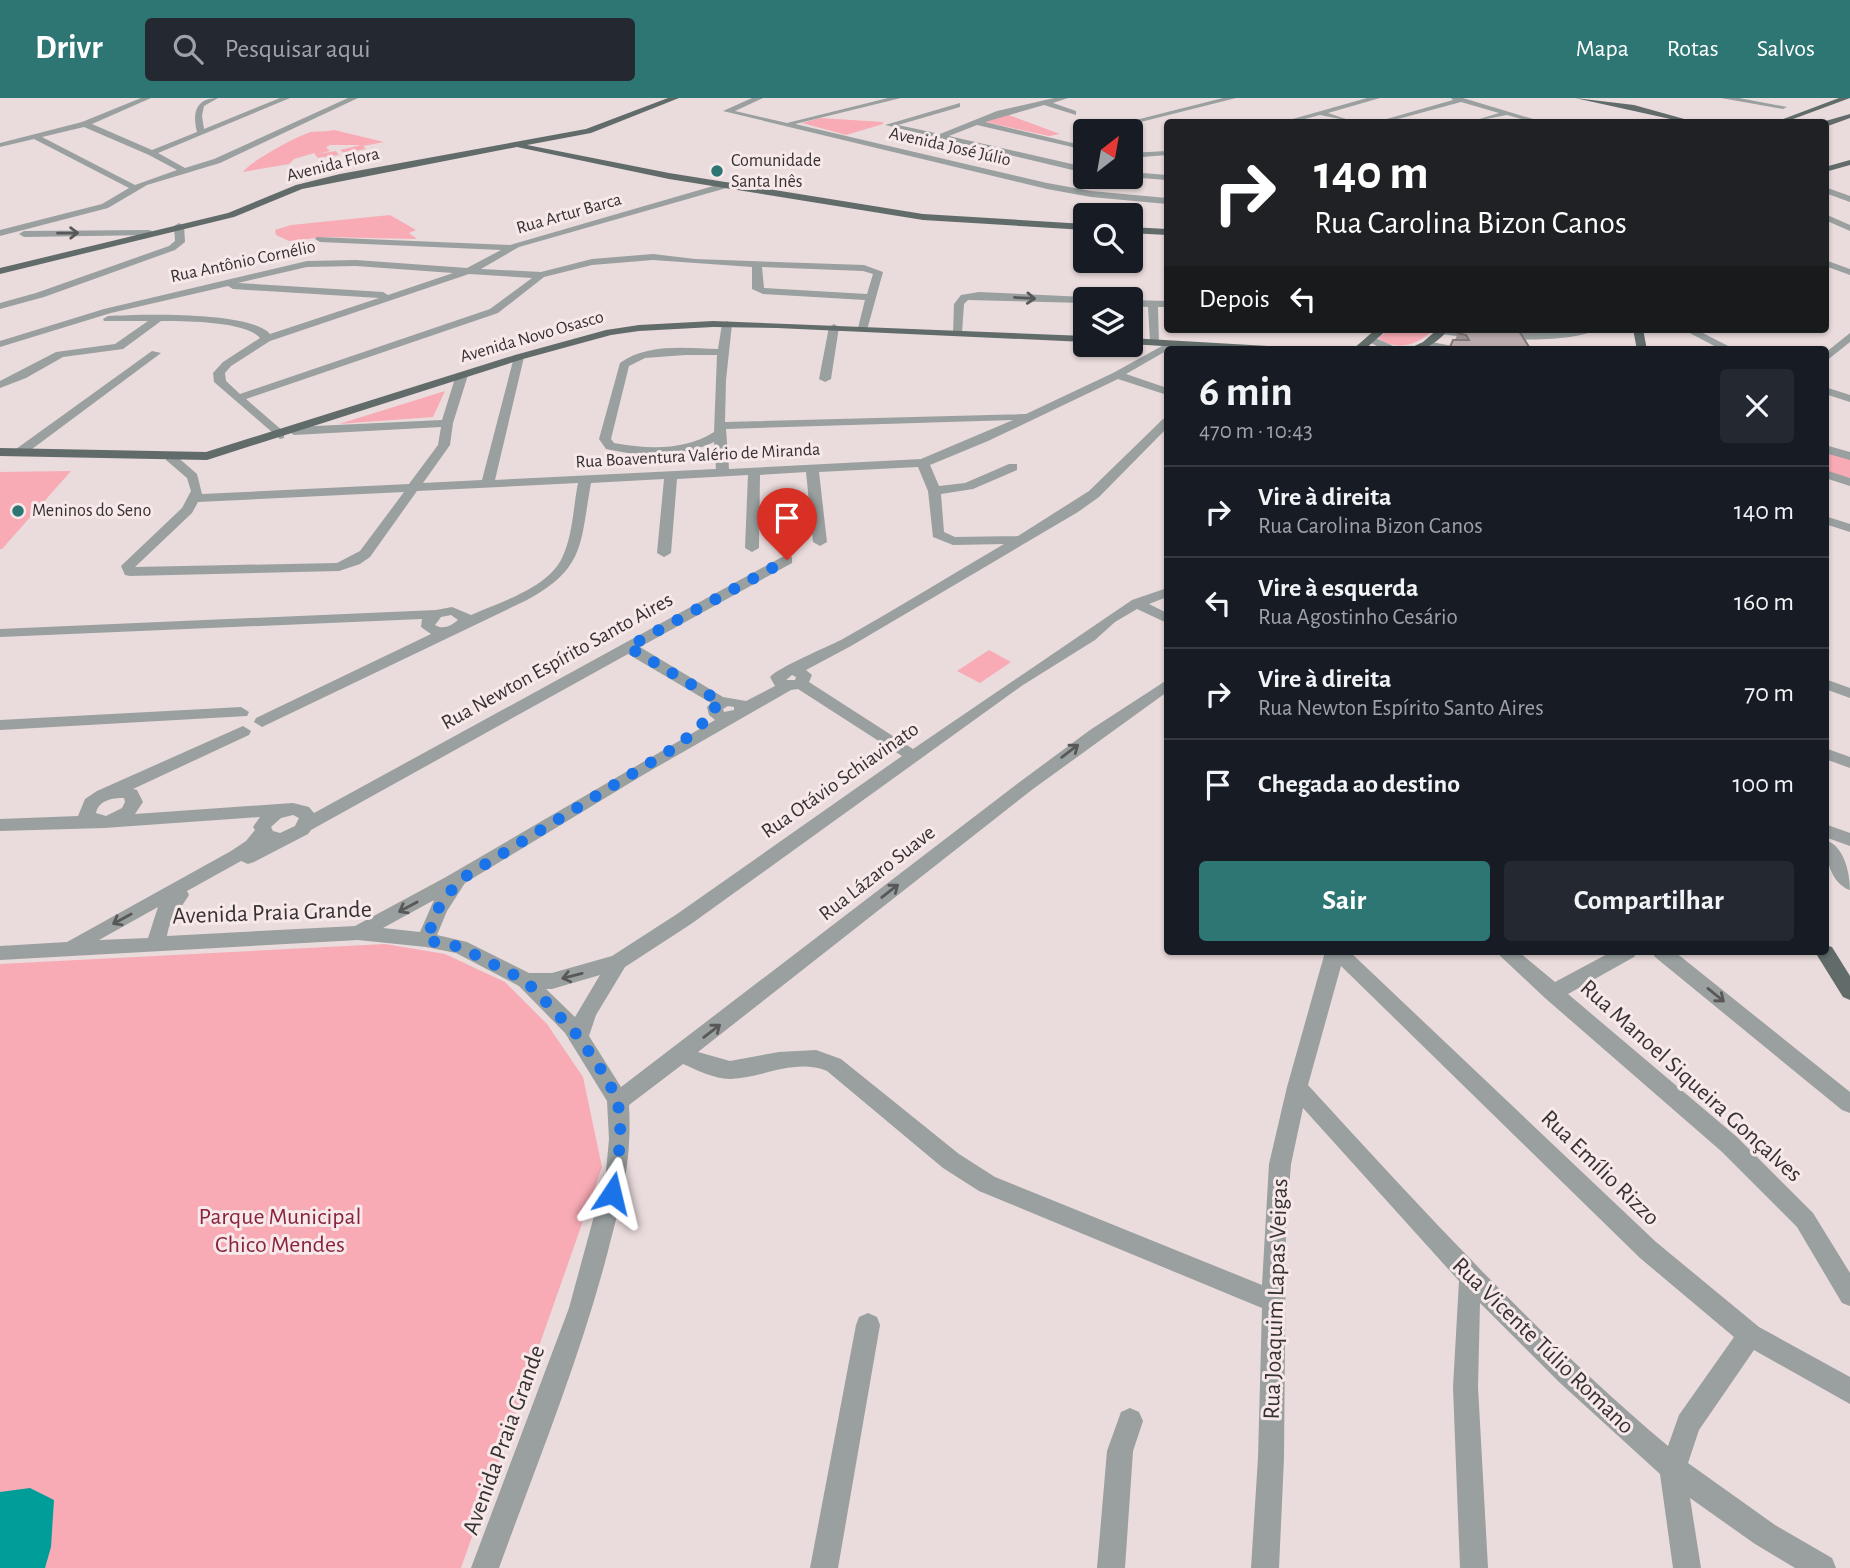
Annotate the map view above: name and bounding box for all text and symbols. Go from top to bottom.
search box [145,18,635,81]
icon: search [169,30,207,68]
text: Drivr [35,32,103,65]
text: Pesquisar aqui [225,36,370,62]
text: Mapa [1576,37,1629,61]
text: Rotas [1667,37,1719,61]
text: Salvos [1757,37,1815,61]
north arrow [1073,119,1143,189]
map controls [1073,119,1143,357]
street label: Avenida José Júlio [887,124,1013,170]
street label: Avenida Flora [285,145,381,185]
icon: right [1199,147,1290,238]
text: 140 m [1314,149,1429,198]
place label: Comunidade Santa Inês [731,152,821,191]
marker: Comunidade Santa Inês [709,163,725,179]
street label: Rua Artur Barca [514,190,624,238]
button: search [1073,203,1143,273]
text: Rua Carolina Bizon Canos [1314,207,1627,239]
one-way arrow [56,226,79,240]
street label: Rua Antônio Cornélio [169,238,317,286]
icon: left [1284,280,1322,318]
text: Depois [1199,286,1270,312]
button: layers [1073,287,1143,357]
one-way arrow [1013,291,1036,304]
street label: Avenida Novo Osasco [458,308,606,366]
button: close [1720,369,1794,443]
text: 6 min [1199,371,1293,413]
text: 470 m · 10:43 [1199,420,1313,443]
street label: Rua Boaventura Valério de Miranda [575,441,821,471]
text: Vire à direita [1258,484,1392,510]
pin [757,488,817,560]
icon: right [1199,493,1237,531]
text: 140 m [1734,498,1794,524]
icon: arrive [768,499,806,537]
place label: Meninos do Seno [32,502,151,520]
marker: Meninos do Seno [10,503,26,519]
text: Rua Carolina Bizon Canos [1258,515,1483,538]
text: Vire à esquerda [1258,575,1419,601]
icon: left [1199,584,1237,622]
street label: Rua Newton Espírito Santo Aires [438,589,676,733]
text: 160 m [1734,589,1794,615]
text: Rua Agostinho Cesário [1258,606,1458,629]
text: Vire à direita [1258,666,1392,692]
icon: right [1199,675,1237,713]
text: 70 m [1744,680,1794,706]
text: Rua Newton Espírito Santo Aires [1258,697,1544,720]
street label: Rua Otávio Schiavinato [758,718,922,842]
one-way arrow [1060,744,1079,758]
icon: arrive [1199,766,1237,804]
text: Chegada ao destino [1258,771,1460,797]
text: 100 m [1733,771,1794,797]
street label: Rua Lázaro Suave [815,821,939,925]
button: Sair [1199,861,1490,941]
button: Compartilhar [1504,861,1794,941]
one-way arrow [881,883,899,898]
street label: Avenida Praia Grande [172,898,372,928]
one-way arrow [399,901,419,915]
one-way arrow [112,913,133,926]
one-way arrow [562,970,584,983]
street label: Rua Manoel Siqueira Gonçalves [1575,975,1807,1187]
one-way arrow [1706,987,1724,1002]
one-way arrow [702,1023,720,1039]
street label: Rua Emílio Rizzo [1536,1106,1664,1230]
position arrow [575,1156,649,1230]
street label: Rua Joaquim Lapas Veigas [1260,1178,1292,1420]
park label: Parque Municipal Chico Mendes [199,1205,361,1257]
street label: Rua Vicente Túlio Romano [1447,1253,1639,1439]
street label: Avenida Praia Grande [459,1342,549,1538]

